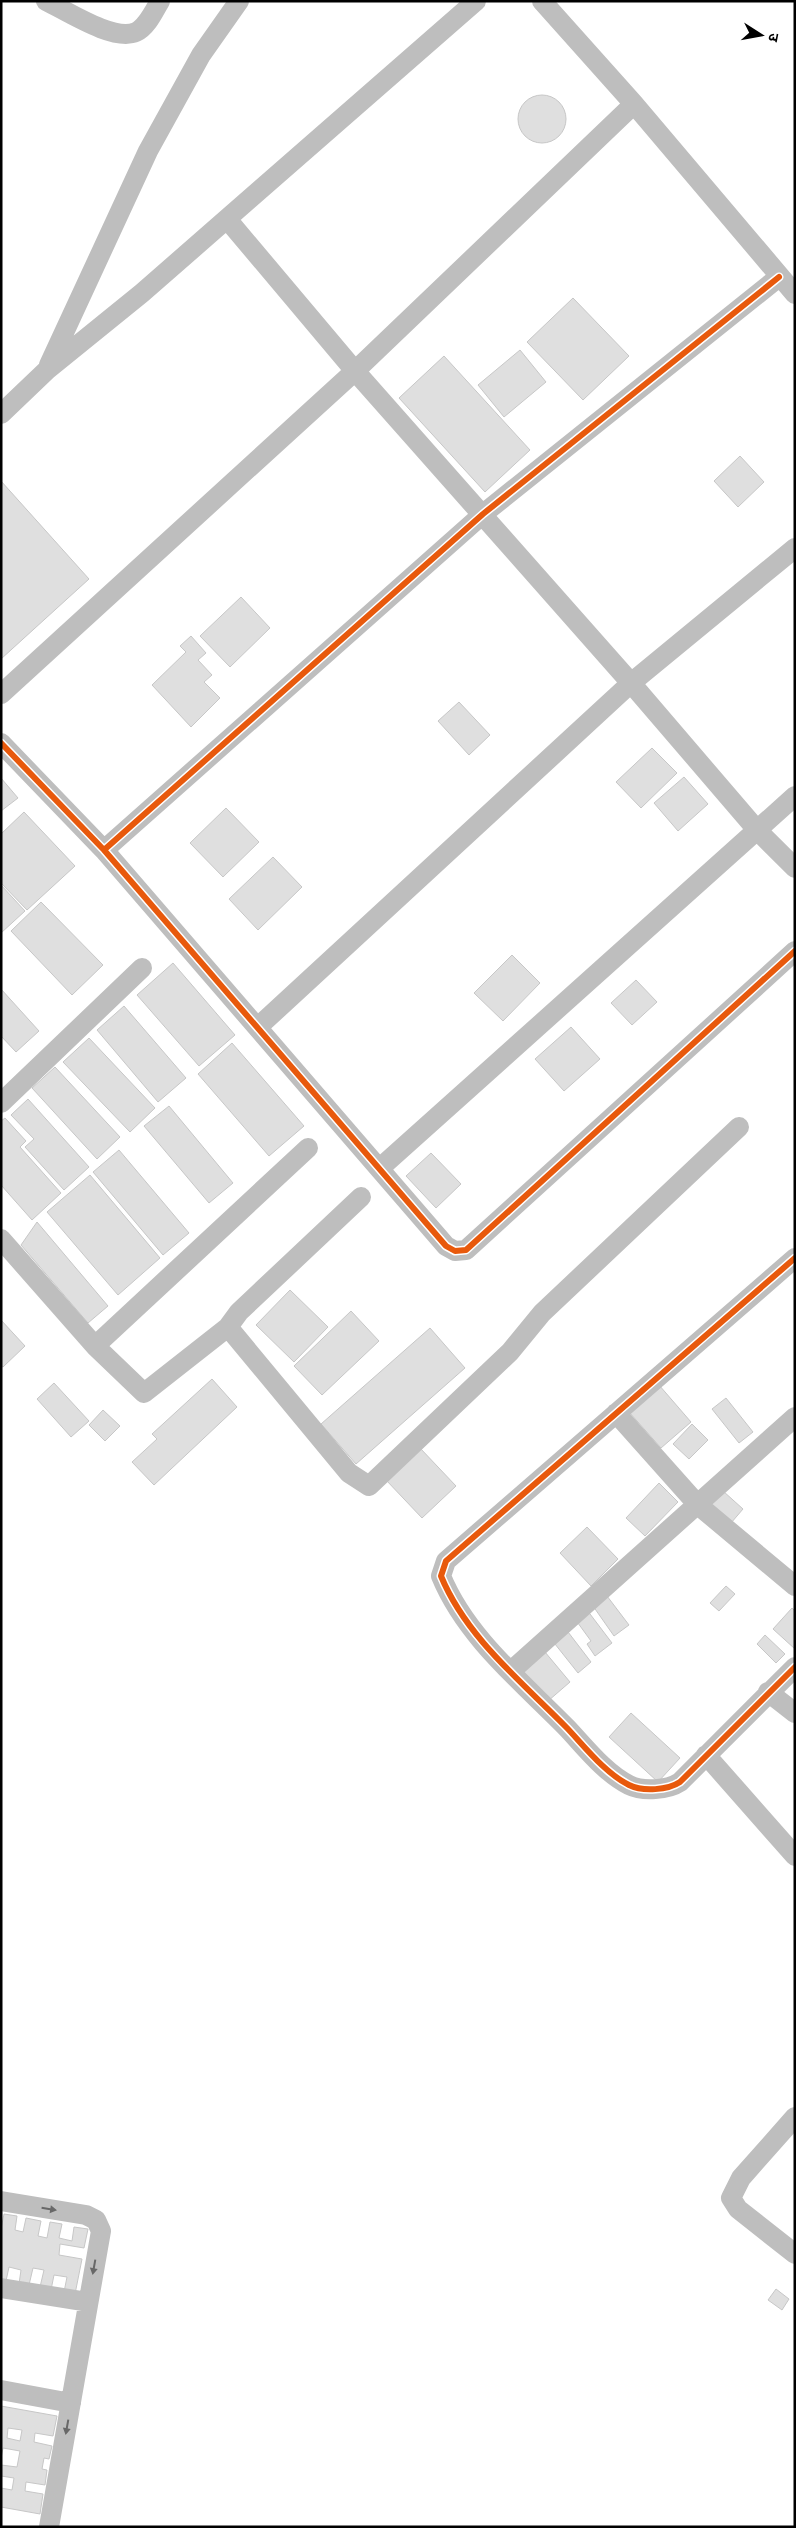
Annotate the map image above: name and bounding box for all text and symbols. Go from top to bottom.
north arrow [736,10,786,60]
text: उ [764,32,782,44]
one-way arrow [41,2206,57,2214]
one-way arrow [90,2260,98,2276]
one-way arrow [62,2420,70,2436]

